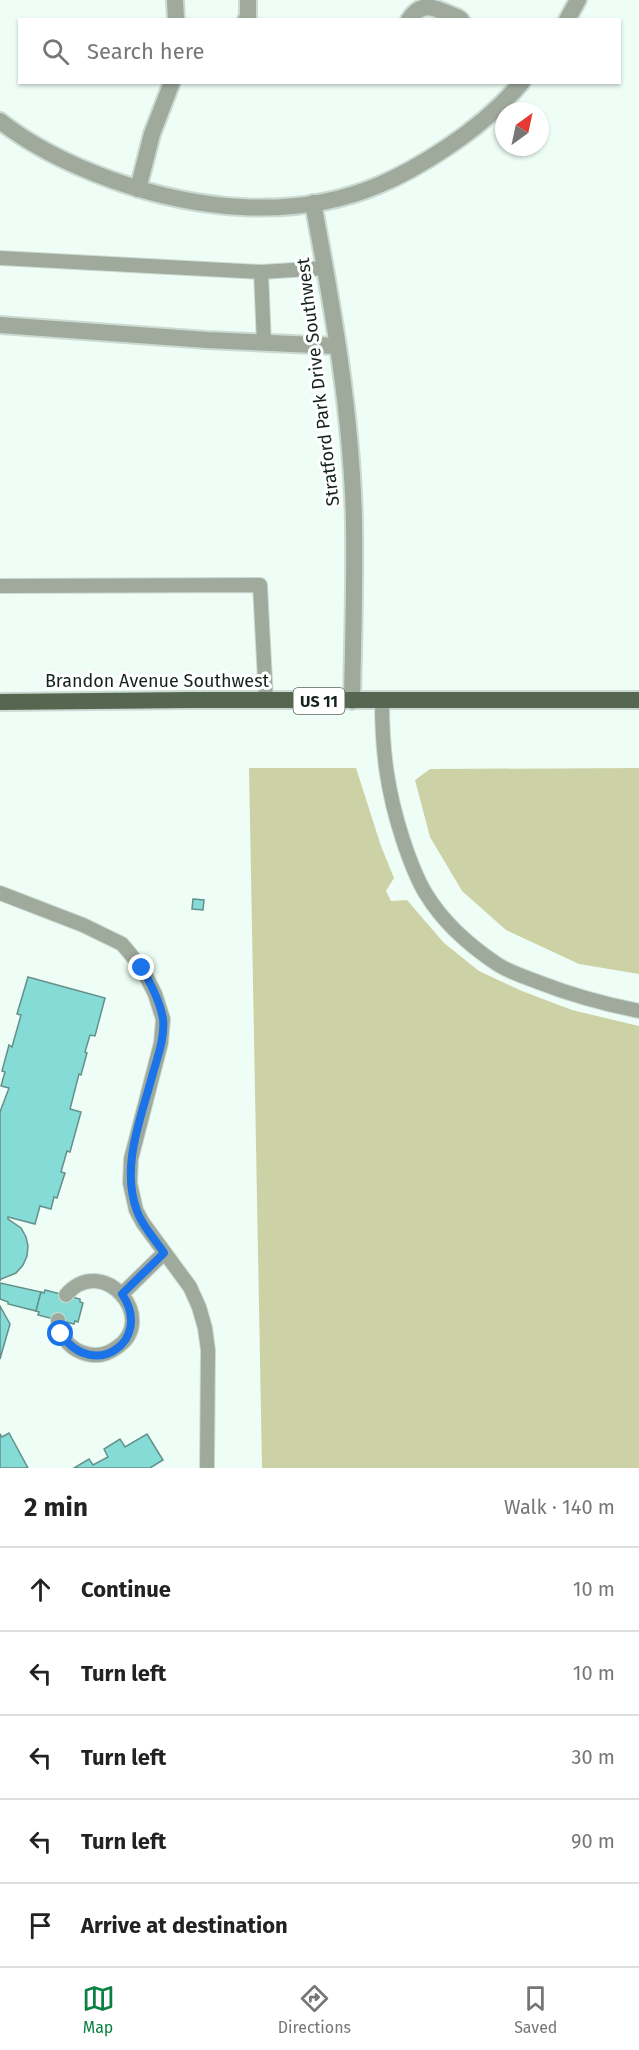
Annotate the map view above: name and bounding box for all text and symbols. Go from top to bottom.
search box [18,18,621,84]
icon: search [39,35,72,68]
text: Search here [87,38,205,65]
north arrow [495,102,549,156]
street label: Stratford Park Drive Southwest [292,256,344,507]
street label: Brandon Avenue Southwest [45,670,270,692]
road number: US 11 [294,688,344,714]
route end [128,954,154,980]
route start [47,1320,73,1346]
text: 2 min [24,1492,88,1523]
text: Walk · 140 m [504,1495,615,1519]
icon: ahead [24,1573,57,1606]
text: Continue [81,1576,171,1603]
text: 10 m [573,1577,615,1601]
icon: left [24,1657,57,1690]
text: Turn left [81,1660,166,1687]
text: 10 m [573,1661,615,1685]
icon: left [24,1741,57,1774]
text: Turn left [81,1744,166,1771]
text: 30 m [571,1745,615,1769]
icon: left [24,1825,57,1858]
text: Turn left [81,1828,166,1855]
text: 90 m [571,1829,615,1853]
icon: arrive [24,1909,57,1942]
text: Arrive at destination [81,1912,288,1939]
tab: Map [82,1982,115,2037]
tab: Directions [278,1982,351,2037]
tab: Saved [514,1982,557,2037]

